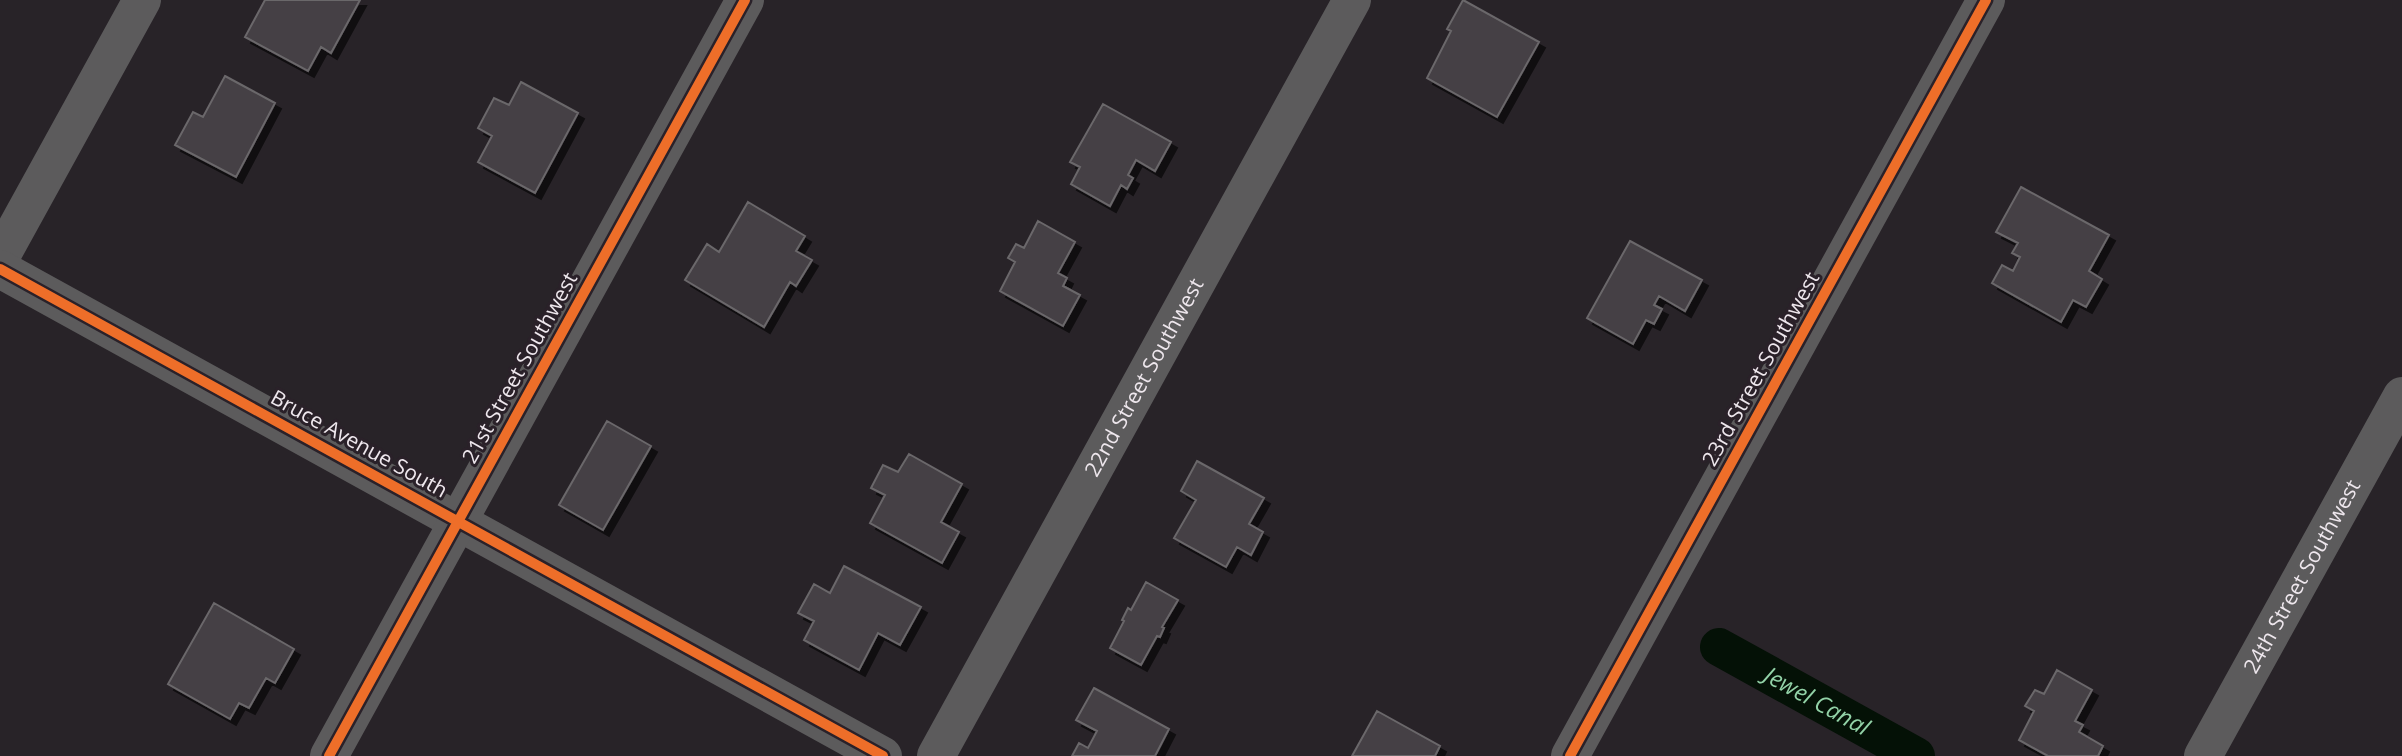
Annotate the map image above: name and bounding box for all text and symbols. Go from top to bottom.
street label: 23rd Street Southwest [1695,266,1825,471]
street label: 21st Street Southwest [455,267,583,468]
street label: 22nd Street Southwest [1078,273,1209,481]
street label: Bruce Avenue South [266,383,453,503]
street label: 24th Street Southwest [2237,474,2366,678]
water label: Jewel Canal [1755,656,1877,743]

